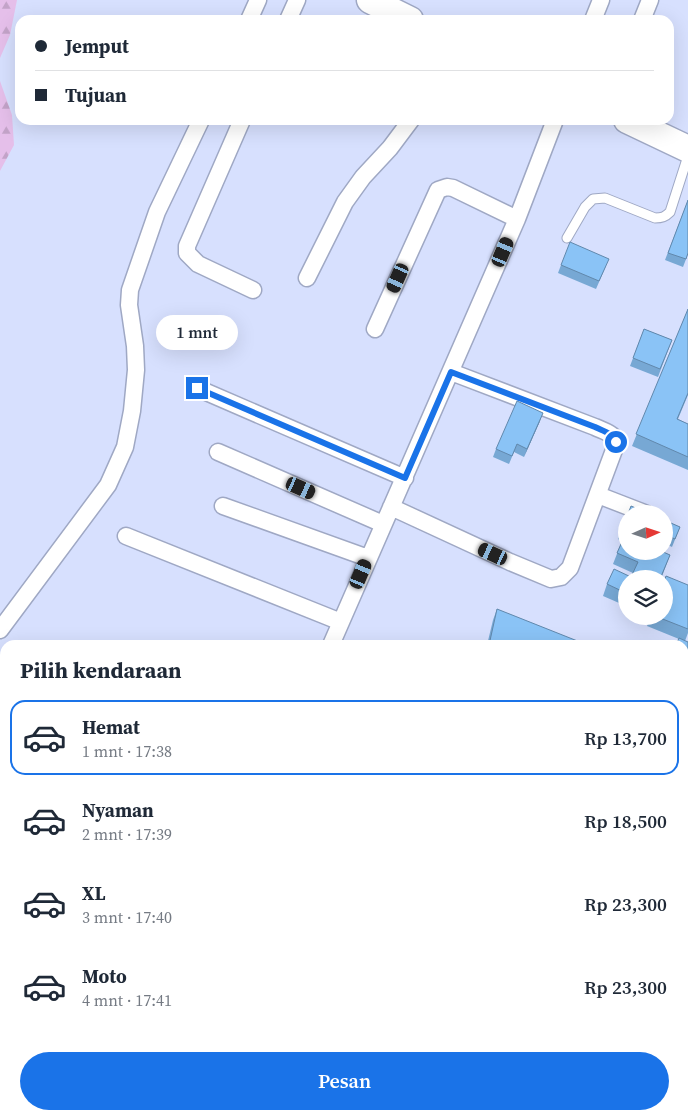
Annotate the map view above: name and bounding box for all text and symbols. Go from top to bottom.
text: Jemput [65,33,129,59]
text: Tujuan [65,82,127,108]
car [490,235,515,269]
car [385,261,410,295]
callout: 1 mnt [156,316,238,350]
text: 1 mnt [176,321,218,343]
route end [186,377,208,399]
route start [605,431,627,453]
car [284,475,317,501]
north arrow [618,505,672,560]
map controls [618,505,673,625]
car [476,541,509,567]
car [348,557,373,591]
button: layers [618,570,673,625]
text: Pilih kendaraan [20,655,182,685]
text: Hemat [82,714,140,740]
icon: car [22,715,67,760]
text: Rp 13,700 [584,725,667,751]
text: 1 mnt · 17:38 [82,740,172,762]
text: Nyaman [82,797,154,823]
icon: car [22,798,67,843]
text: Rp 18,500 [584,808,667,834]
text: 2 mnt · 17:39 [82,823,172,845]
text: XL [82,880,105,906]
icon: car [22,881,67,926]
text: Rp 23,300 [584,891,667,917]
text: 3 mnt · 17:40 [82,906,172,928]
text: Moto [82,963,127,989]
icon: car [22,964,67,1009]
text: Rp 23,300 [584,974,667,1000]
text: 4 mnt · 17:41 [82,989,172,1011]
button: Pesan [20,1052,669,1110]

